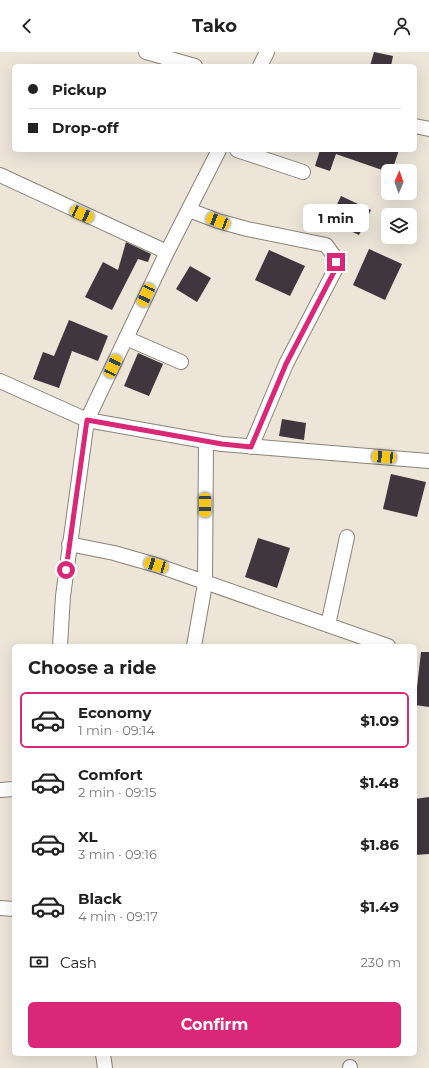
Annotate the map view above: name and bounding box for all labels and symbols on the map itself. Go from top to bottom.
north arrow [381,164,417,200]
car [69,204,95,224]
callout: 1 min [303,204,369,232]
car [205,211,231,231]
route end [327,253,345,271]
car [135,282,157,308]
car [102,353,124,379]
car [372,450,396,464]
car [199,493,211,517]
car [143,556,169,574]
route start [57,561,75,579]

